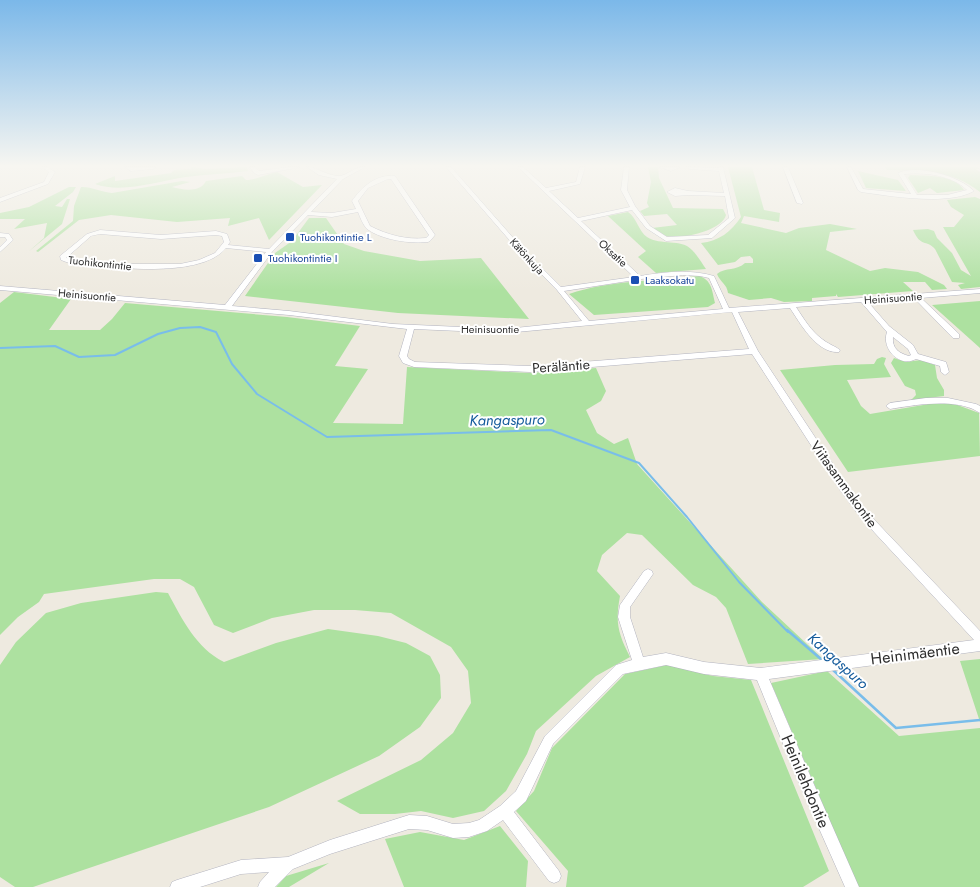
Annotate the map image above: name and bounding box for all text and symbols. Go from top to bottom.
place label: Tuohikontintie L [300,229,372,245]
marker: Tuohikontintie L [284,231,296,243]
street label: Kätönkuja [506,234,548,278]
street label: Oksatie [595,235,631,271]
place label: Tuohikontintie I [268,250,338,266]
street label: Tuohikontintie [68,252,133,274]
marker: Tuohikontintie I [252,252,264,264]
place label: Laaksokatu [645,272,694,288]
marker: Laaksokatu [629,274,641,286]
street label: Heinisuontie [57,284,117,306]
street label: Heinisuontie [863,288,923,308]
street label: Heinisuontie [461,321,519,337]
street label: Peräläntie [532,354,590,378]
water label: Kangaspuro [469,408,545,432]
street label: Viitasammakontie [806,437,882,531]
water label: Kangaspuro [803,628,873,694]
street label: Heinimäentie [869,637,961,670]
street label: Heinilehdontie [776,731,836,831]

